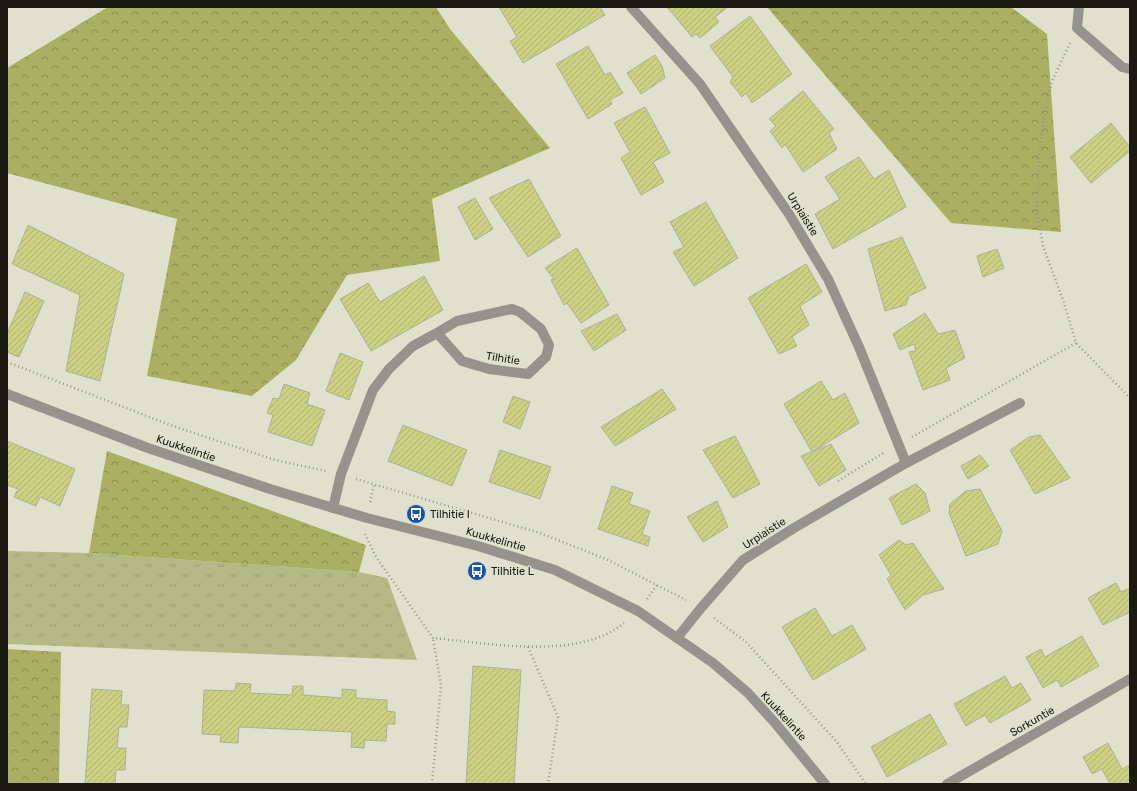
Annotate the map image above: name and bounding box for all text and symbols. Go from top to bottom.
street label: Urpiaistie [784,190,821,238]
street label: Tilhitie [485,349,521,368]
street label: Kuukkelintie [154,432,217,465]
bus stop icon: Tilhitie I [405,503,427,525]
place label: Tilhitie I [430,508,470,521]
street label: Urpiaistie [740,515,788,552]
street label: Kuukkelintie [464,525,527,554]
bus stop icon: Tilhitie L [466,560,488,582]
place label: Tilhitie L [491,565,534,578]
street label: Kuukkelintie [758,689,809,744]
street label: Sorkuntie [1008,703,1057,739]

